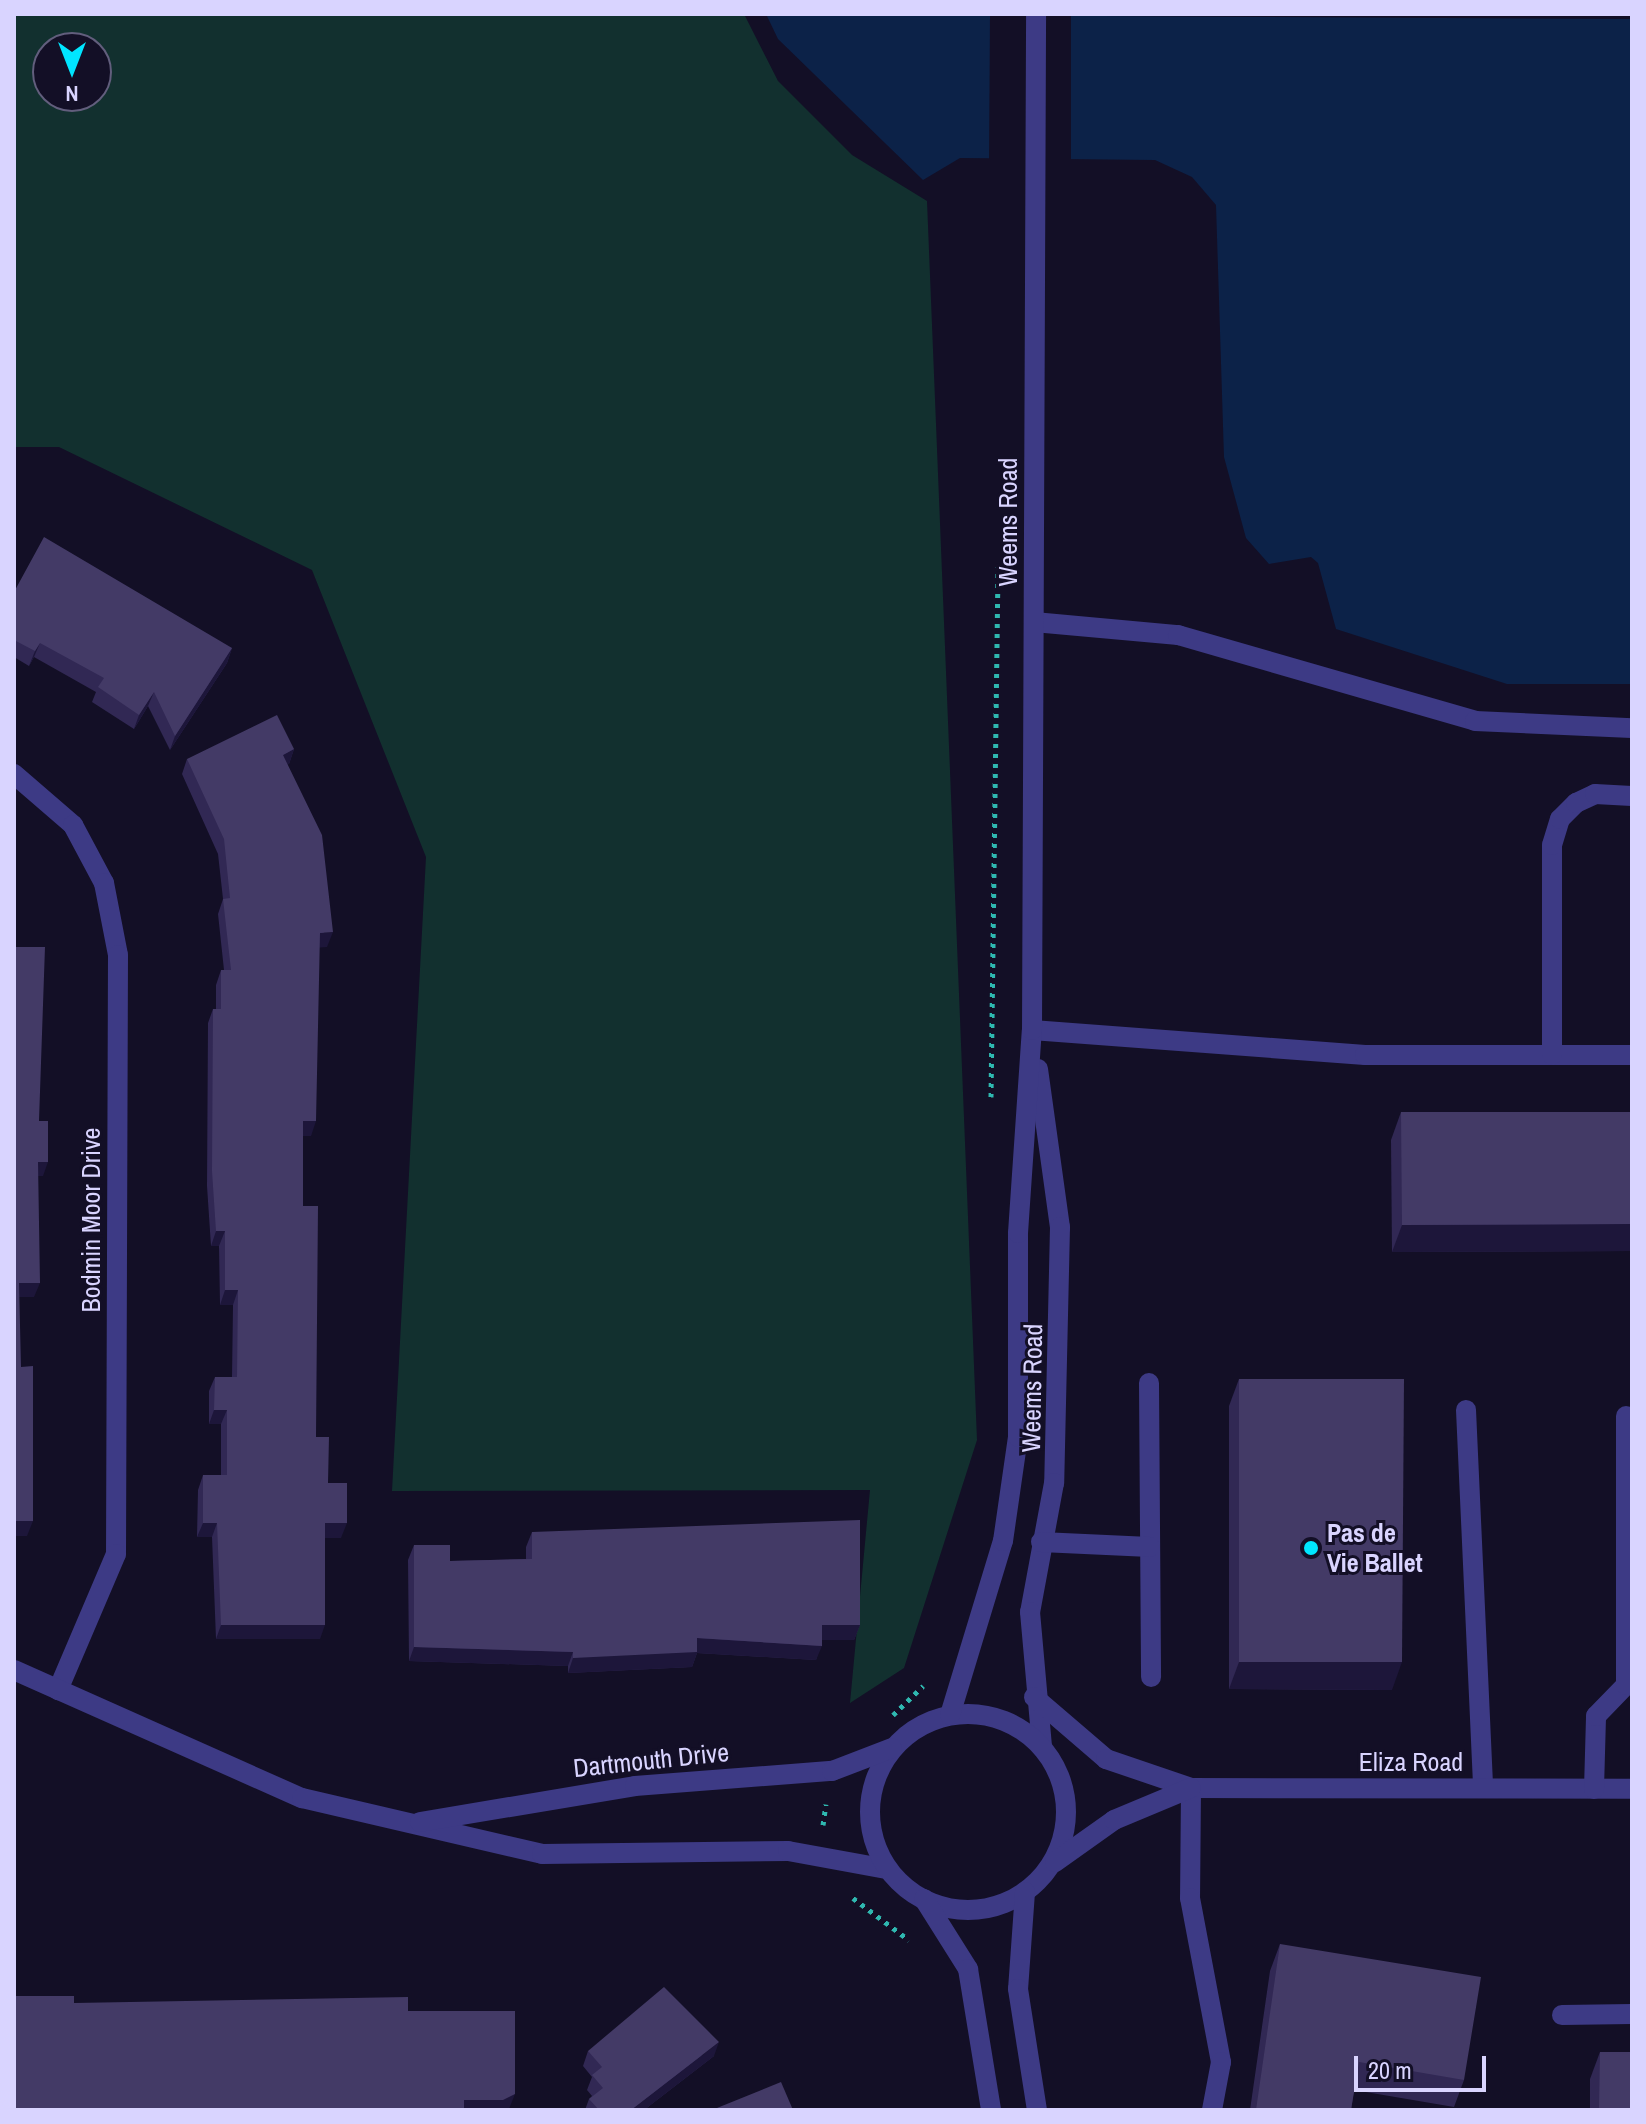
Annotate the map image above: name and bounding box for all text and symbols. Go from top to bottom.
north arrow [32,32,112,112]
text: N [65,79,79,109]
street label: Weems Road [992,458,1024,586]
street label: Bodmin Moor Drive [75,1128,107,1312]
street label: Weems Road [1015,1323,1049,1453]
place label: Pas de Vie Ballet [1327,1517,1423,1578]
marker: Pas de Vie Ballet [1302,1539,1320,1557]
street label: Dartmouth Drive [572,1736,730,1784]
street label: Eliza Road [1359,1746,1463,1778]
scale bar [1358,2040,1490,2090]
text: 20 m [1368,2054,1412,2086]

